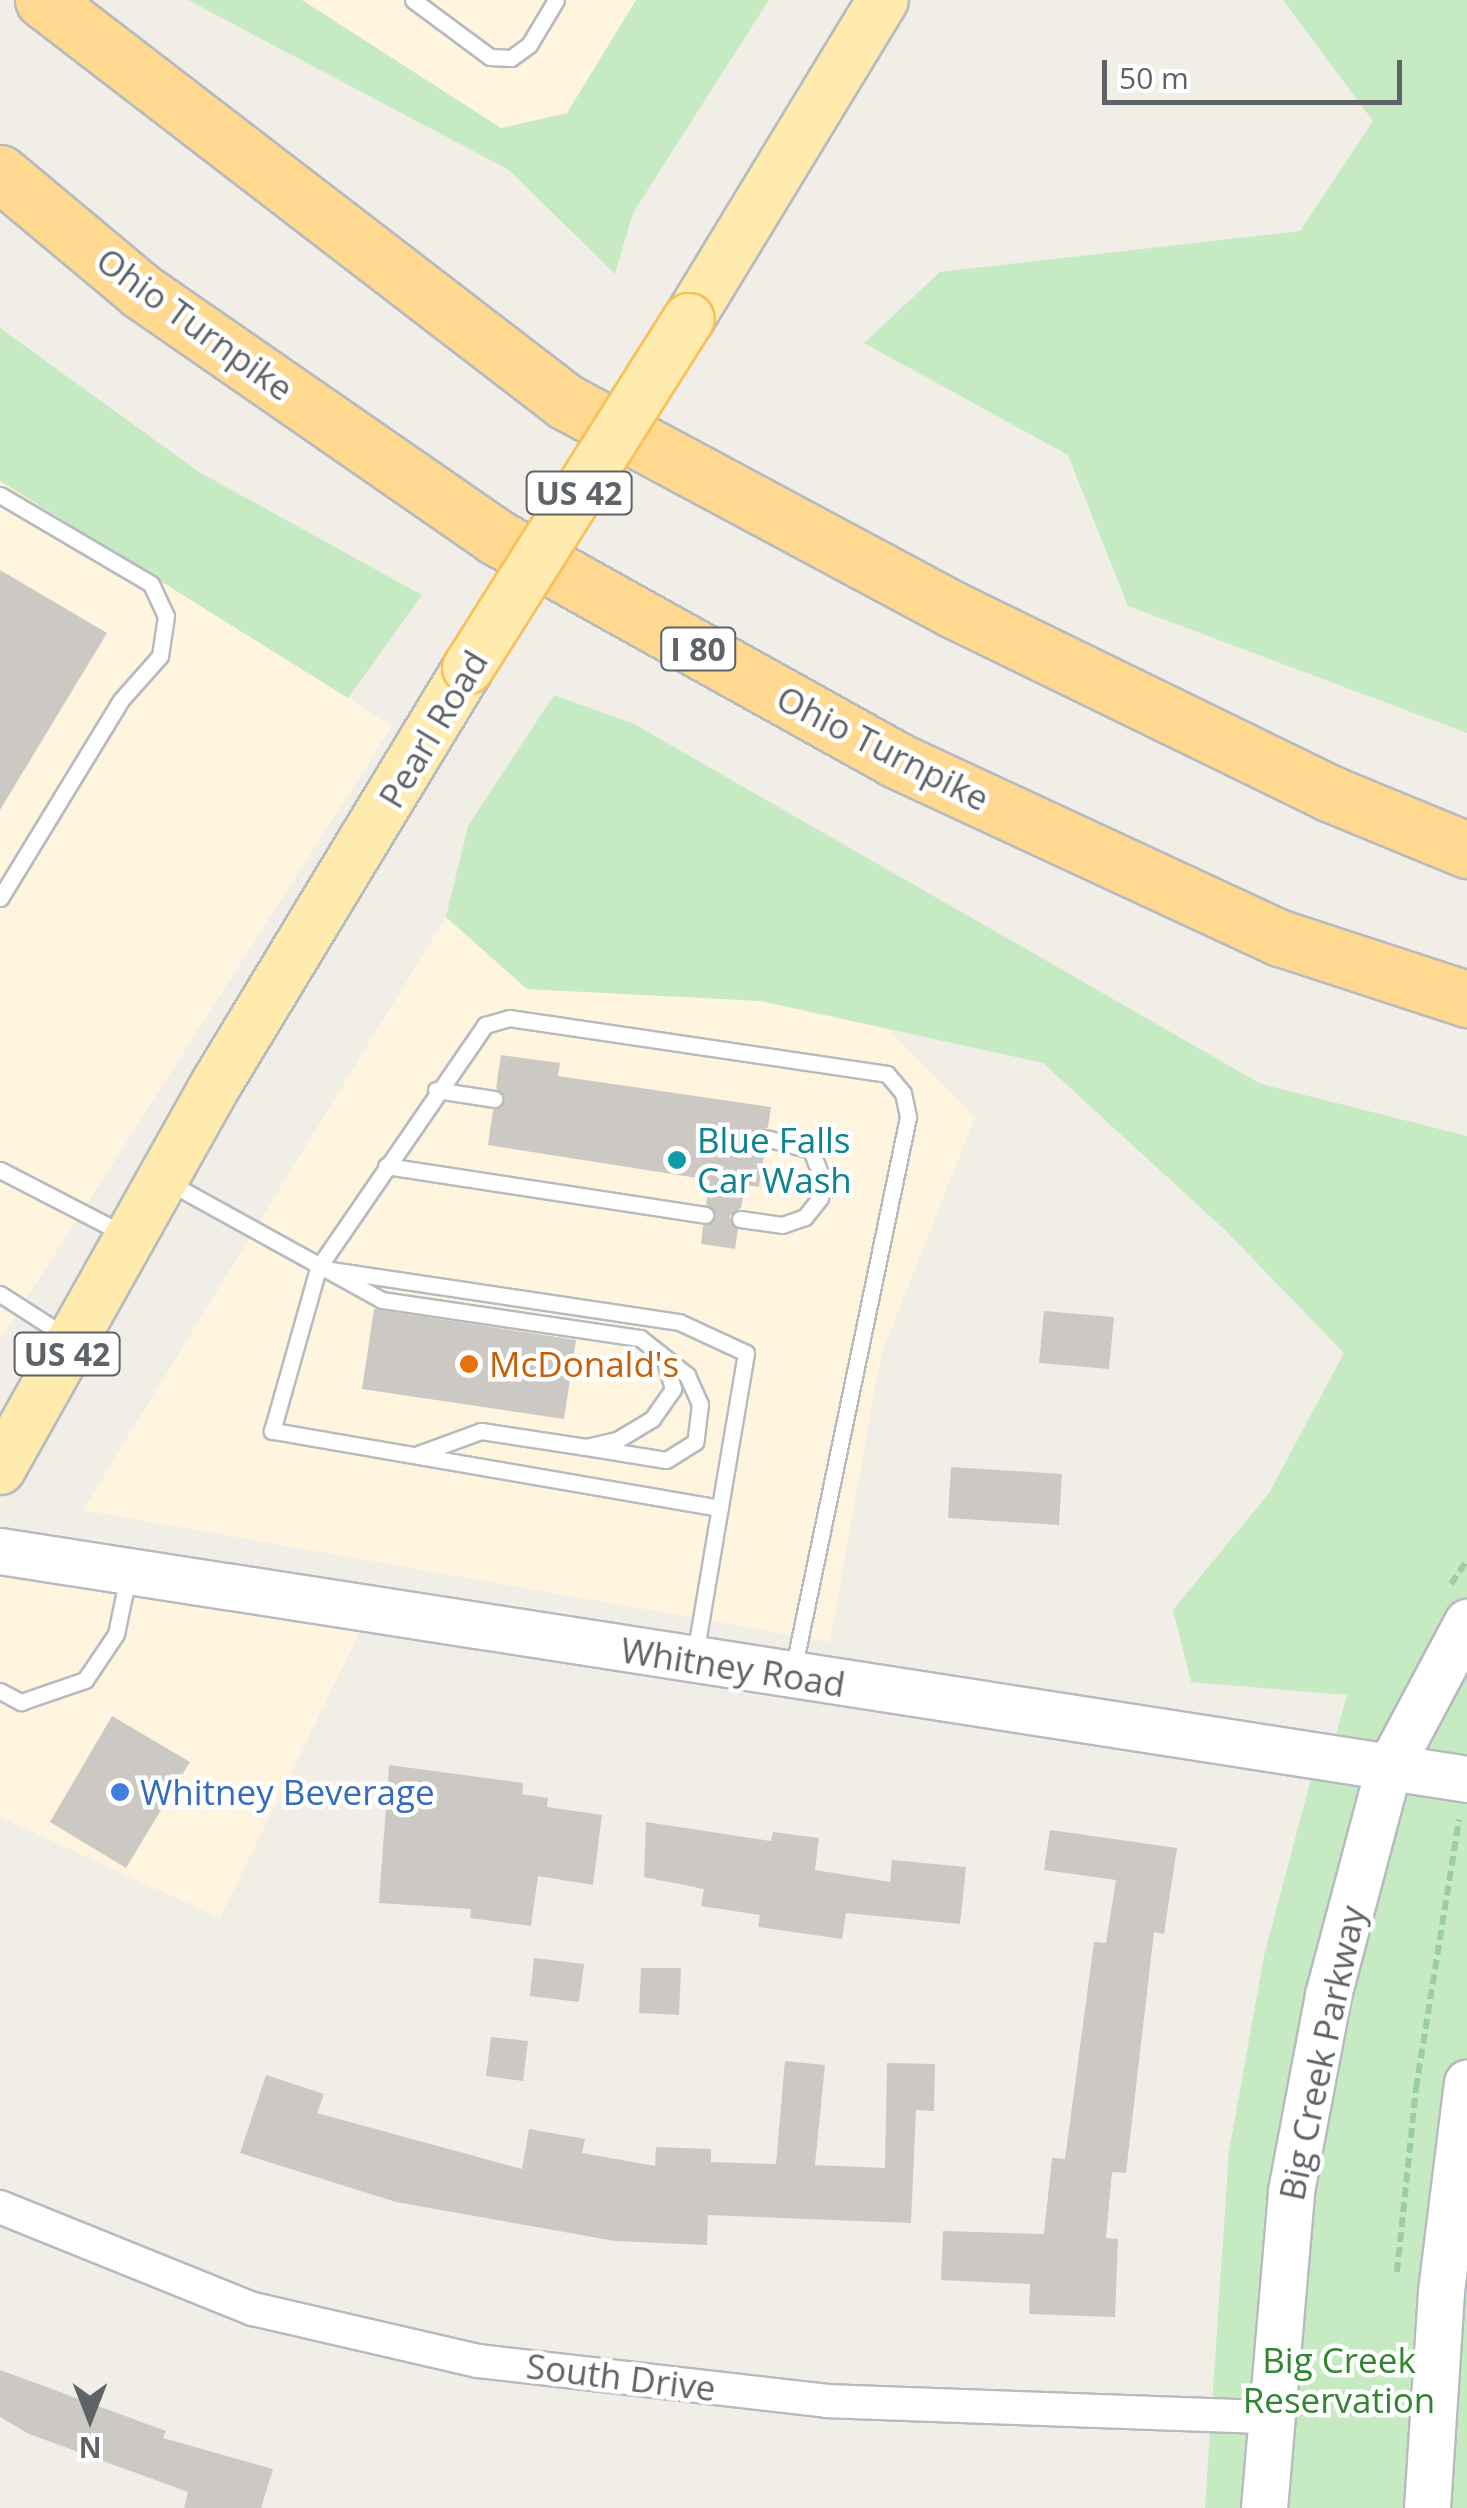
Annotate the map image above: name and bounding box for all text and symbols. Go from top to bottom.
scale bar [1107,40,1407,102]
text: 50 m [1119,57,1189,98]
street label: Ohio Turnpike [89,239,301,409]
road number: US 42 [524,466,634,520]
road number: I 80 [658,622,738,676]
street label: Pearl Road [370,643,496,815]
street label: Ohio Turnpike [770,677,996,819]
place label: Blue Falls Car Wash [697,1119,852,1201]
marker: Blue Falls Car Wash [666,1149,688,1171]
road number: US 42 [12,1327,122,1381]
place label: McDonald's [489,1343,679,1385]
marker: McDonald's [458,1353,480,1375]
street label: Whitney Road [618,1629,848,1705]
place label: Whitney Beverage [140,1771,435,1813]
marker: Whitney Beverage [109,1781,131,1803]
street label: Big Creek Parkway [1270,1902,1374,2204]
park label: Big Creek Reservation [1243,2339,1435,2421]
street label: South Drive [524,2345,718,2409]
north arrow [40,2368,140,2468]
text: N [79,2429,101,2467]

